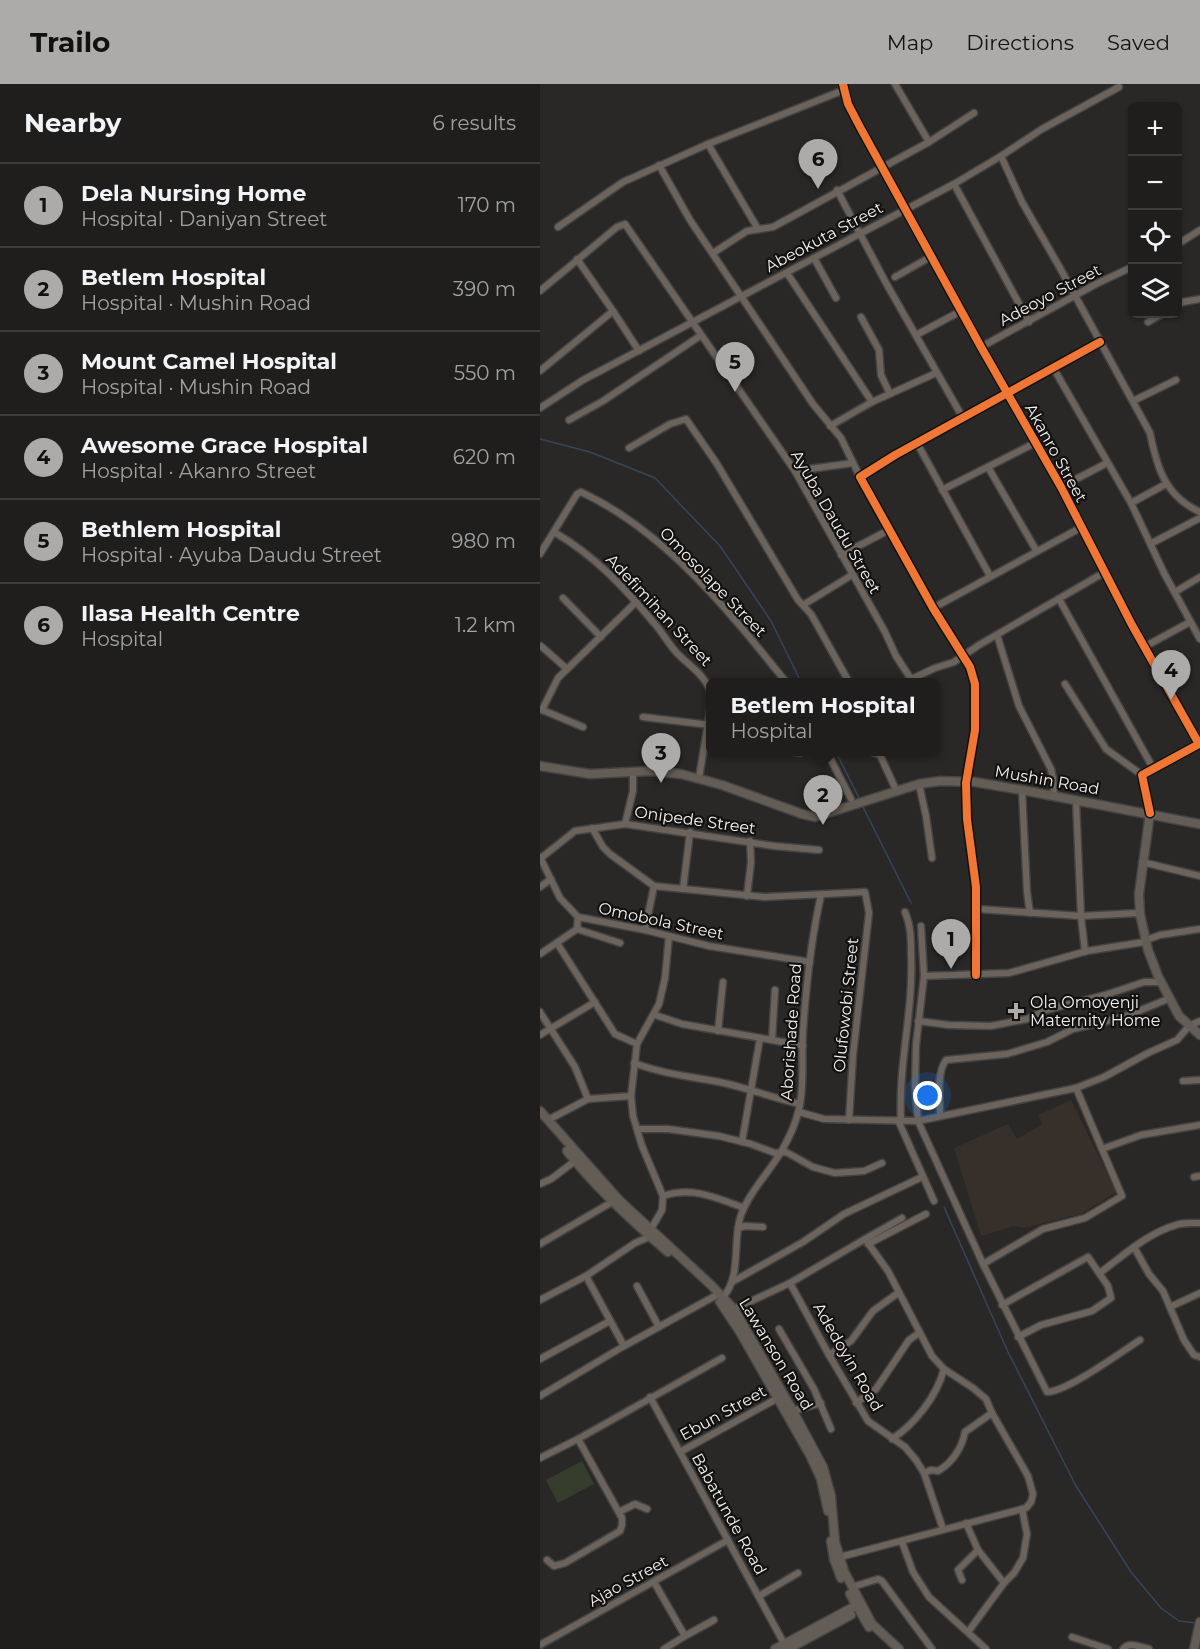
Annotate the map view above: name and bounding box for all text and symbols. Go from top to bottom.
text: Trailo [30,25,110,59]
text: Map [887,30,933,55]
text: Directions [966,30,1074,55]
text: Saved [1107,30,1170,55]
map controls [1128,102,1182,318]
button: + [1128,102,1182,156]
text: Nearby [24,107,121,139]
text: 6 results [432,111,516,135]
pin: 6 [798,140,838,189]
button: − [1128,156,1182,210]
text: Dela Nursing Home [81,180,306,207]
text: 1 [40,193,47,217]
text: 170 m [458,193,516,217]
street label: Abeokuta Street [762,198,886,276]
text: Hospital · Daniyan Street [81,207,327,231]
button: locate [1128,210,1182,264]
street label: Adeoyo Street [996,260,1105,330]
text: Betlem Hospital [81,264,266,291]
button: layers [1128,264,1182,318]
text: 2 [38,277,49,301]
text: 390 m [453,277,516,301]
text: Hospital · Mushin Road [81,291,311,315]
pin: 5 [716,342,754,392]
text: Mount Camel Hospital [81,348,337,375]
text: 3 [38,361,49,385]
text: 550 m [454,361,516,385]
text: Hospital · Mushin Road [81,375,311,399]
street label: Akanro Street [1021,400,1091,506]
text: Awesome Grace Hospital [81,432,368,459]
text: 4 [37,445,50,469]
text: 620 m [453,445,516,469]
street label: Ayuba Daudu Street [787,447,885,598]
text: Hospital · Akanro Street [81,459,316,483]
text: Bethlem Hospital [81,516,281,543]
street label: Omosolape Street [656,523,771,641]
text: 5 [38,529,49,553]
text: 980 m [451,529,516,553]
text: Hospital · Ayuba Daudu Street [81,543,382,567]
street label: Adefimihan Street [602,550,716,670]
text: Ilasa Health Centre [81,600,300,627]
text: 6 [37,613,50,637]
text: 1.2 km [455,613,516,637]
text: Hospital [81,627,163,651]
pin: 4 [1152,650,1190,700]
popup [706,678,940,756]
text: Betlem Hospital [730,692,916,719]
text: Hospital [730,719,813,743]
pin: 3 [642,734,680,783]
street label: Mushin Road [993,761,1101,799]
pin: 2 [804,776,842,825]
street label: Onipede Street [633,802,757,838]
street label: Omobola Street [597,898,726,944]
pin: 1 [932,920,970,969]
street label: Olufowobi Street [829,936,863,1073]
street label: Aborishade Road [777,963,805,1101]
place label: Ola Omoyenji Maternity Home [1030,993,1160,1030]
marker: Ola Omoyenji Maternity Home [1007,1002,1025,1020]
your location [913,1081,942,1110]
street label: Lawanson Road [735,1295,817,1413]
street label: Adedoyin Road [809,1299,887,1415]
street label: Ebun Street [677,1381,770,1445]
street label: Babatunde Road [688,1450,770,1578]
street label: Ajao Street [585,1551,671,1611]

